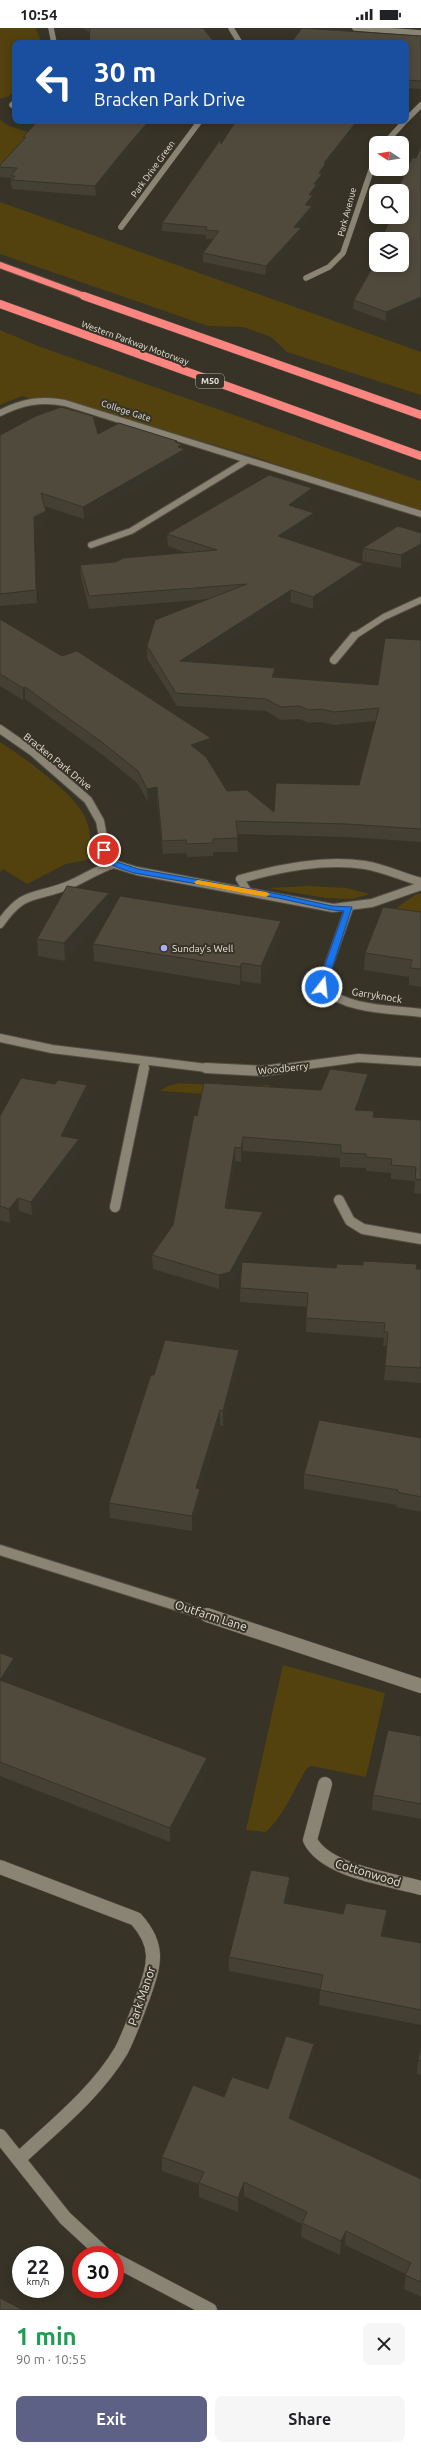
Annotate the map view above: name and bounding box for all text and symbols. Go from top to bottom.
text: 10:54 [20,6,58,23]
icon: left [28,56,80,108]
text: 30 m [94,56,156,87]
text: Bracken Park Drive [94,89,245,109]
north arrow [369,136,409,176]
map controls [369,136,409,272]
street label: Park Drive Green [129,139,177,199]
button: search [369,184,409,224]
street label: Park Avenue [336,186,358,238]
button: layers [369,232,409,272]
street label: Western Parkway Motorway [80,319,191,367]
road number: M50 [196,374,224,388]
street label: College Gate [100,398,152,424]
street label: Bracken Park Drive [22,731,94,792]
pin [87,833,121,867]
icon: arrive [93,839,115,861]
marker: Sunday's Well [159,943,169,953]
place label: Sunday's Well [172,943,234,954]
position arrow [301,966,343,1008]
street label: Garryknock [351,986,403,1005]
street label: Woodberry [257,1060,309,1077]
street label: Outfarm Lane [173,1598,249,1633]
street label: Cottonwood [334,1856,403,1889]
street label: Park Manor [125,1964,158,2027]
speed limit sign: 30 [72,2246,124,2298]
text: 22 [27,2255,49,2278]
text: km/h [26,2276,50,2287]
text: 1 min [16,2323,77,2350]
button: close [363,2323,405,2365]
text: 90 m · 10:55 [16,2352,87,2366]
button: Exit [16,2396,207,2442]
button: Share [215,2396,405,2442]

